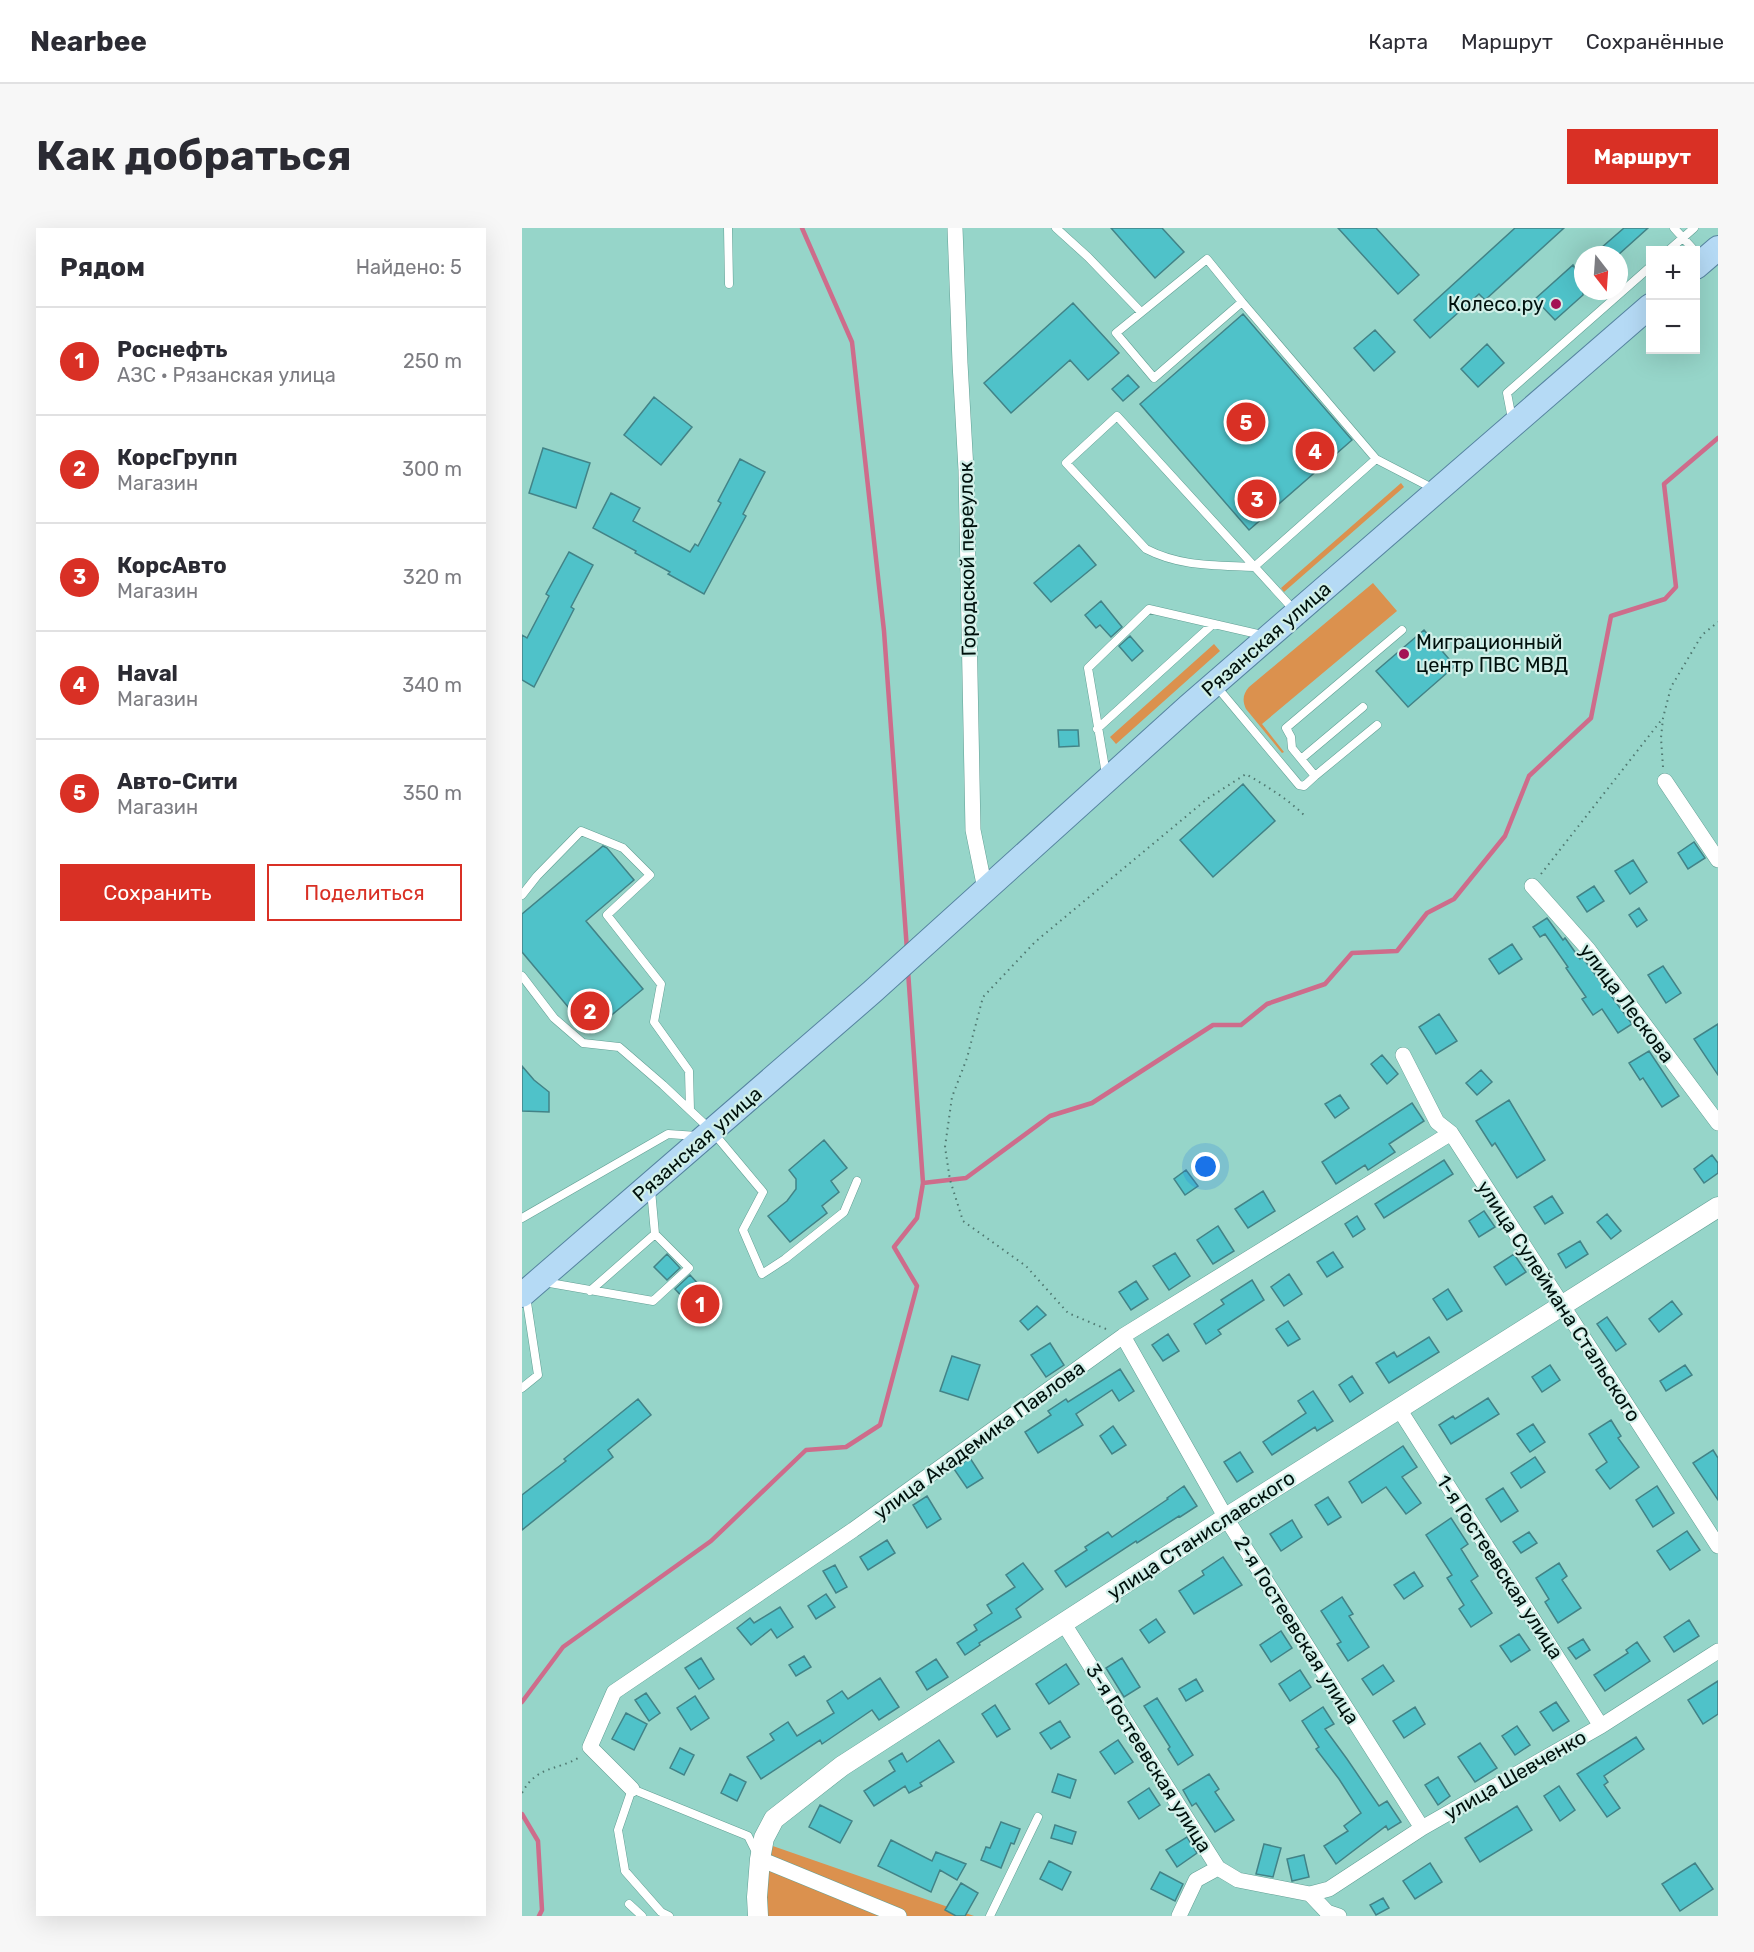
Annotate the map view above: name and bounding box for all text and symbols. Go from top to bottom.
text: Nearbee [30,25,147,58]
text: Карта [1368,29,1428,54]
text: Маршрут [1461,29,1553,54]
text: Сохранённые [1586,29,1724,54]
button: Маршрут [1567,129,1718,184]
text: Как добраться [36,131,352,181]
north arrow [1574,246,1628,300]
map controls [1646,246,1700,354]
button: + [1646,246,1700,300]
text: Рядом [60,252,145,283]
text: Найдено: 5 [356,255,462,279]
place label: Колесо.ру [1448,292,1544,316]
marker: Колесо.ру [1549,297,1563,311]
button: − [1646,300,1700,354]
text: Роснефть [117,336,228,363]
text: 1 [75,349,84,373]
text: 250 m [403,349,462,373]
text: АЗС · Рязанская улица [117,363,336,387]
pin: 5 [1226,400,1266,444]
pin: 4 [1296,428,1334,474]
text: КорсГрупп [117,444,238,471]
text: 2 [73,457,86,481]
text: 300 m [402,457,462,481]
street label: Городской переулок [953,461,981,656]
text: Магазин [117,471,198,495]
pin: 3 [1238,476,1276,522]
text: КорсАвто [117,552,227,579]
text: 3 [73,565,86,589]
text: 320 m [403,565,462,589]
street label: Рязанская улица [1196,576,1336,702]
text: Магазин [117,579,198,603]
place label: Миграционный центр ПВС МВД [1416,630,1568,677]
marker: Миграционный центр ПВС МВД [1397,647,1411,661]
text: Haval [117,660,178,687]
text: 4 [73,673,86,697]
text: 340 m [402,673,462,697]
text: Магазин [117,687,198,711]
text: Авто-Сити [117,768,238,795]
text: 5 [73,781,86,805]
text: 350 m [403,781,462,805]
text: Магазин [117,795,198,819]
button: Сохранить [60,864,255,921]
button: Поделиться [267,864,462,921]
street label: улица Лескова [1574,939,1680,1067]
pin: 2 [570,988,610,1034]
street label: Рязанская улица [627,1081,767,1207]
your location [1191,1152,1220,1181]
street label: улица Сулеймана Стальского [1472,1176,1646,1426]
pin: 1 [680,1282,720,1326]
street label: улица Академика Павлова [869,1355,1089,1525]
street label: улица Станиславского [1103,1465,1299,1605]
street label: 1-я Гостеевская улица [1432,1471,1568,1663]
street label: 2-я Гостеевская улица [1229,1532,1365,1728]
street label: 3-я Гостеевская улица [1081,1659,1217,1857]
street label: улица Шевченко [1440,1725,1590,1825]

